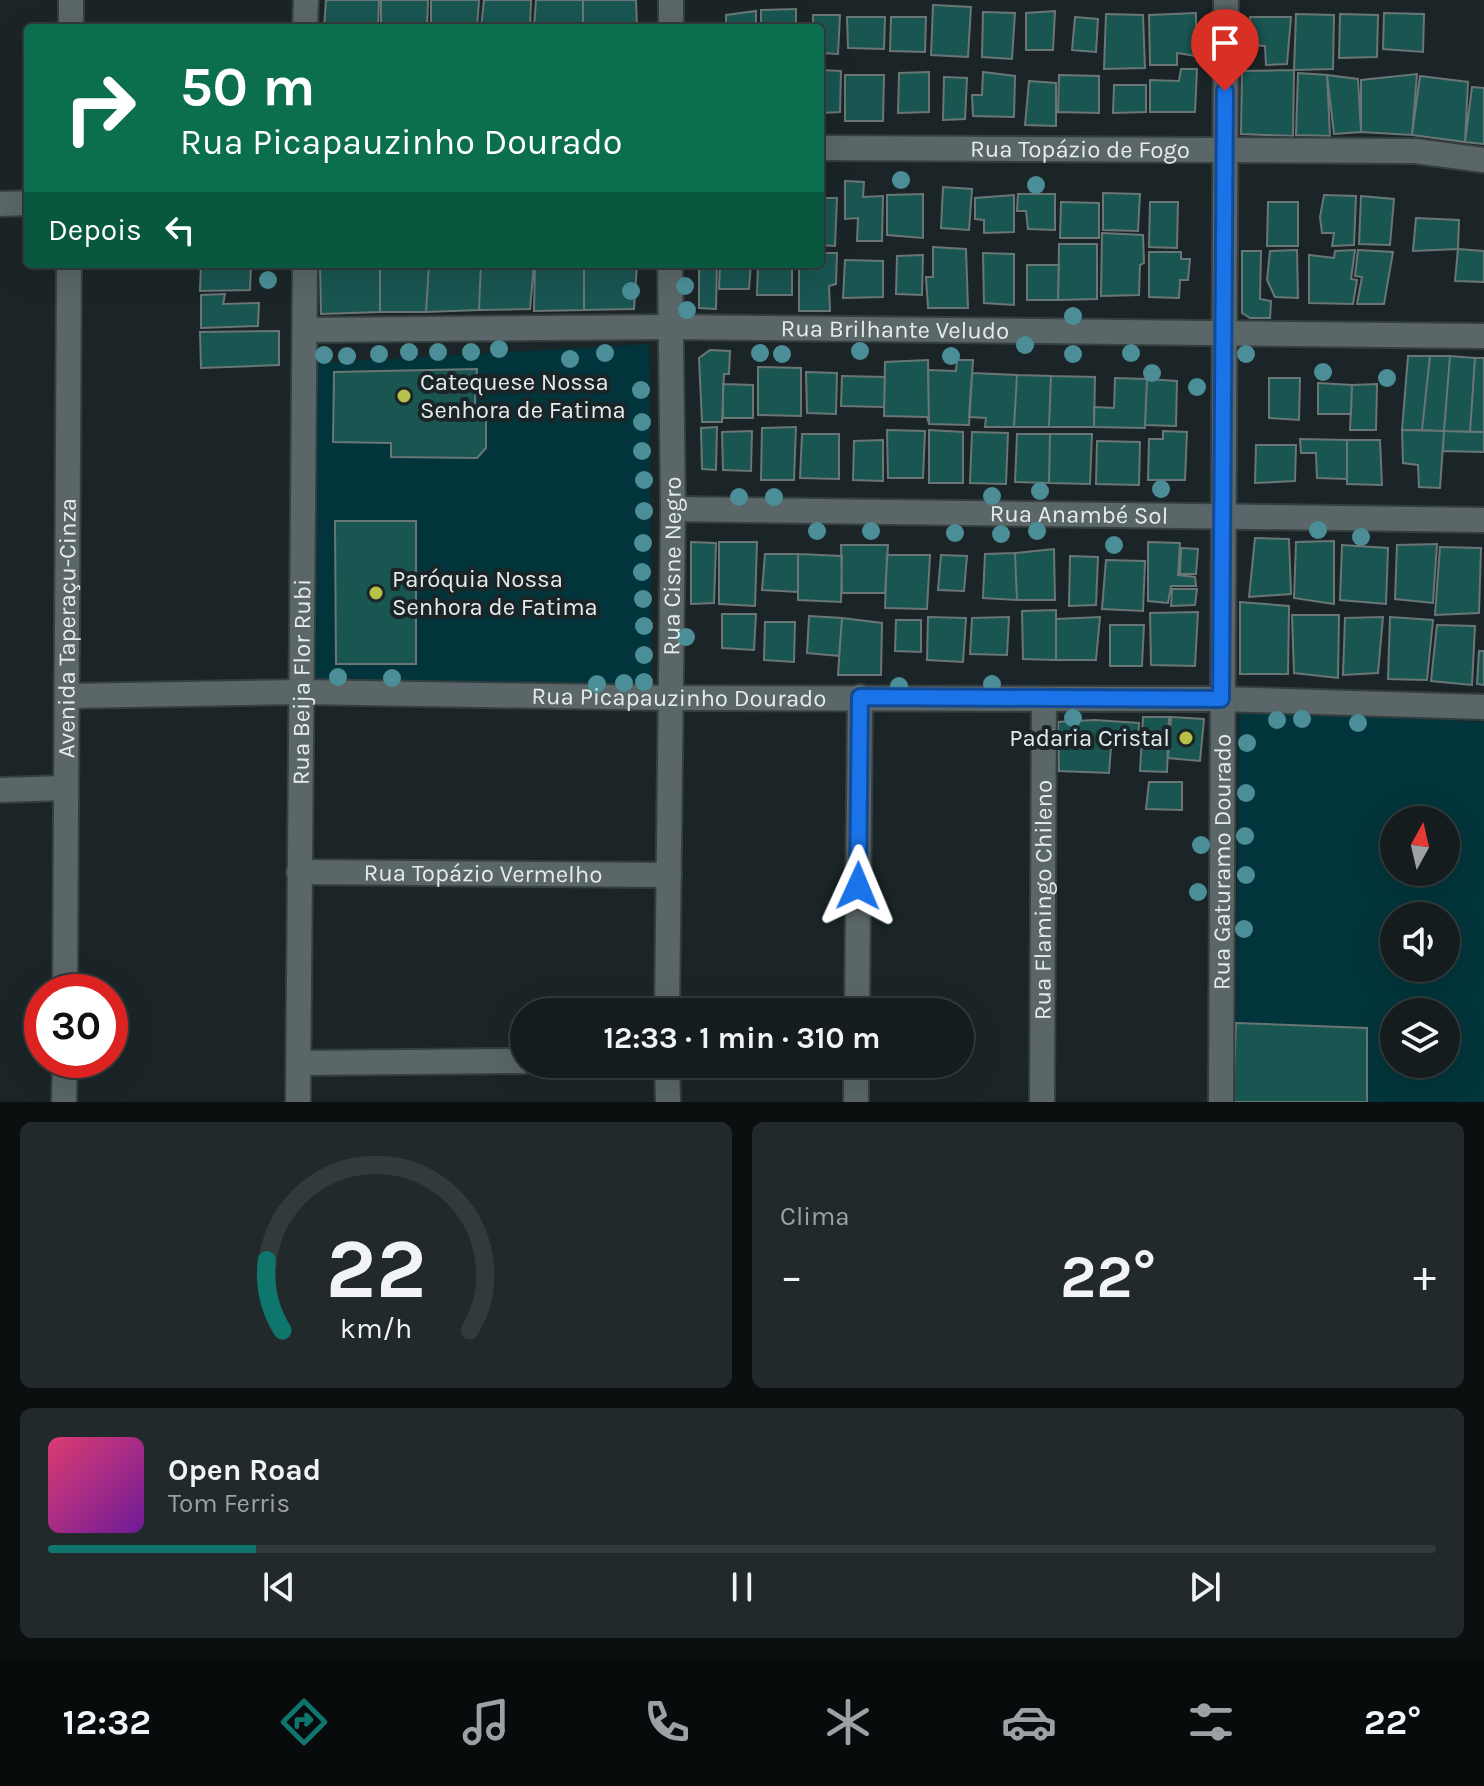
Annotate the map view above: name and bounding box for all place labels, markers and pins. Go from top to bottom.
pin [1191,9,1259,91]
place label: Catequese Nossa Senhora de Fatima [420,368,626,424]
marker: Catequese Nossa Senhora de Fatima [395,387,413,405]
place label: Paróquia Nossa Senhora de Fatima [392,565,598,621]
marker: Paróquia Nossa Senhora de Fatima [367,584,385,602]
place label: Padaria Cristal [1009,724,1170,752]
marker: Padaria Cristal [1177,729,1195,747]

